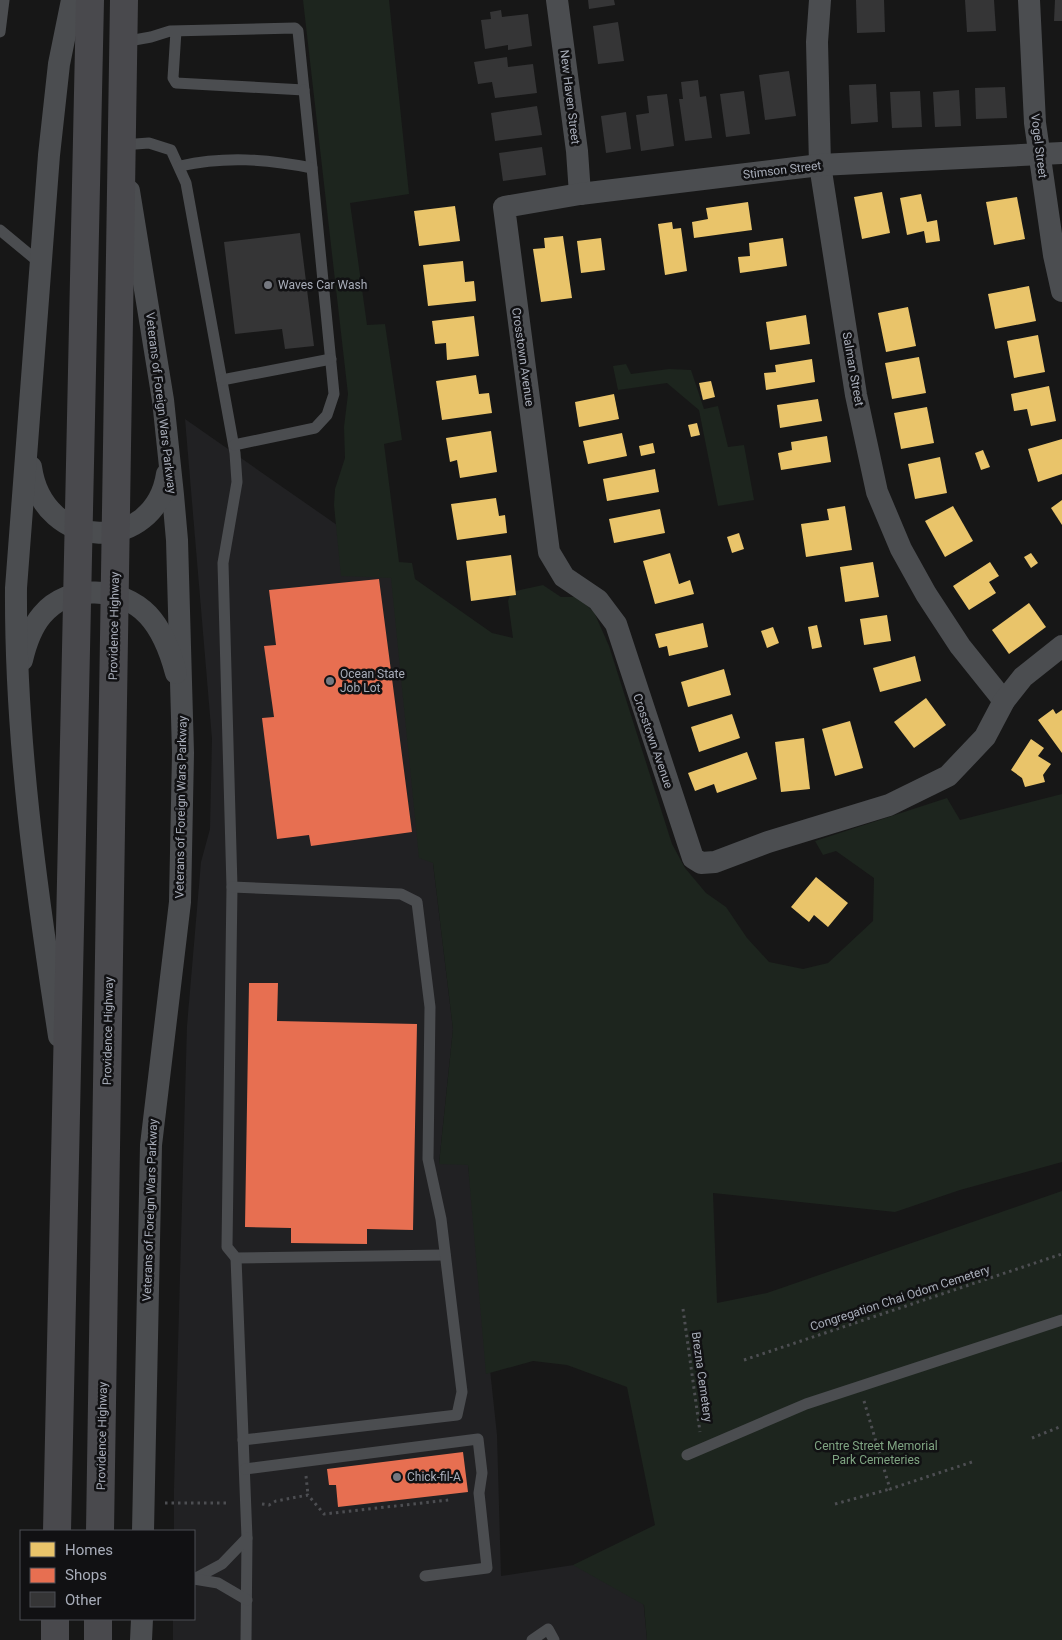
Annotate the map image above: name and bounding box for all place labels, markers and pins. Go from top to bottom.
place label: Waves Car Wash [278,278,367,292]
marker: Waves Car Wash [262,279,274,291]
place label: Ocean State Job Lot [340,667,405,695]
marker: Ocean State Job Lot [324,675,336,687]
place label: Chick-fil-A [407,1470,461,1484]
marker: Chick-fil-A [391,1471,403,1483]

